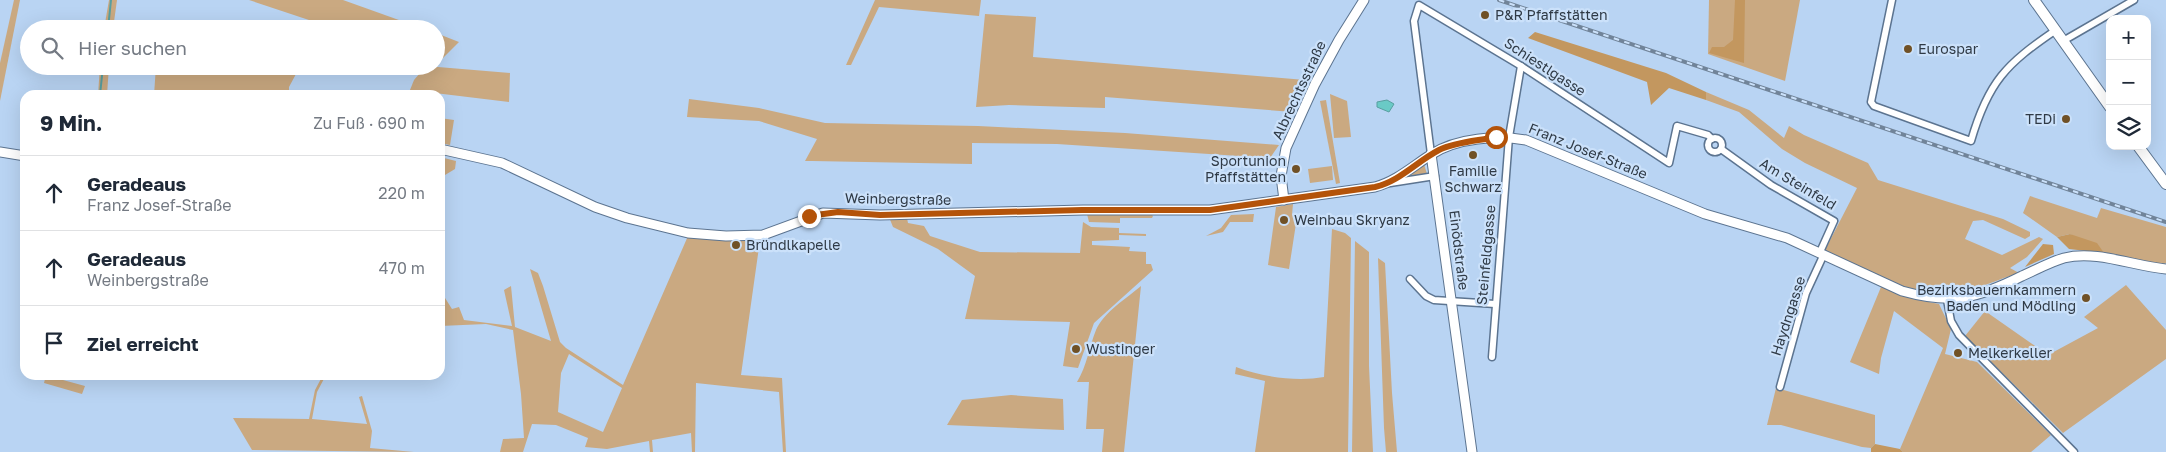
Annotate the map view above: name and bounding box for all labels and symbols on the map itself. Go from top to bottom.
place label: P&R Pfaffstätten [1495,6,1608,23]
marker: P&R Pfaffstätten [1479,9,1491,21]
street label: Schiestlgasse [1501,34,1589,99]
street label: Albrechtsstraße [1268,38,1329,142]
place label: Eurospar [1918,40,1979,57]
marker: Eurospar [1902,43,1914,55]
place label: TEDi [2025,110,2056,127]
marker: TEDi [2060,113,2072,125]
street label: Franz Josef-Straße [1526,119,1650,182]
route start [1485,126,1508,149]
marker: Familie Schwarz [1467,149,1479,161]
place label: Sportunion Pfaffstätten [1205,152,1286,185]
street label: Am Steinfeld [1757,154,1840,213]
place label: Familie Schwarz [1445,162,1501,195]
marker: Sportunion Pfaffstätten [1290,163,1302,175]
street label: Weinbergstraße [845,189,951,208]
street label: Steinfeldgasse [1473,204,1498,306]
route end [798,205,821,228]
street label: Einödstraße [1446,209,1473,291]
place label: Weinbau Skryanz [1294,211,1410,228]
marker: Weinbau Skryanz [1278,214,1290,226]
place label: Bründlkapelle [746,236,840,253]
marker: Bründlkapelle [730,239,742,251]
street label: Haydngasse [1767,274,1808,358]
place label: Bezirksbauernkammern Baden und Mödling [1917,281,2076,314]
marker: Bezirksbauernkammern Baden und Mödling [2080,292,2092,304]
place label: Wustinger [1086,340,1156,357]
marker: Wustinger [1070,343,1082,355]
place label: Melkerkeller [1968,344,2053,361]
marker: Melkerkeller [1952,347,1964,359]

